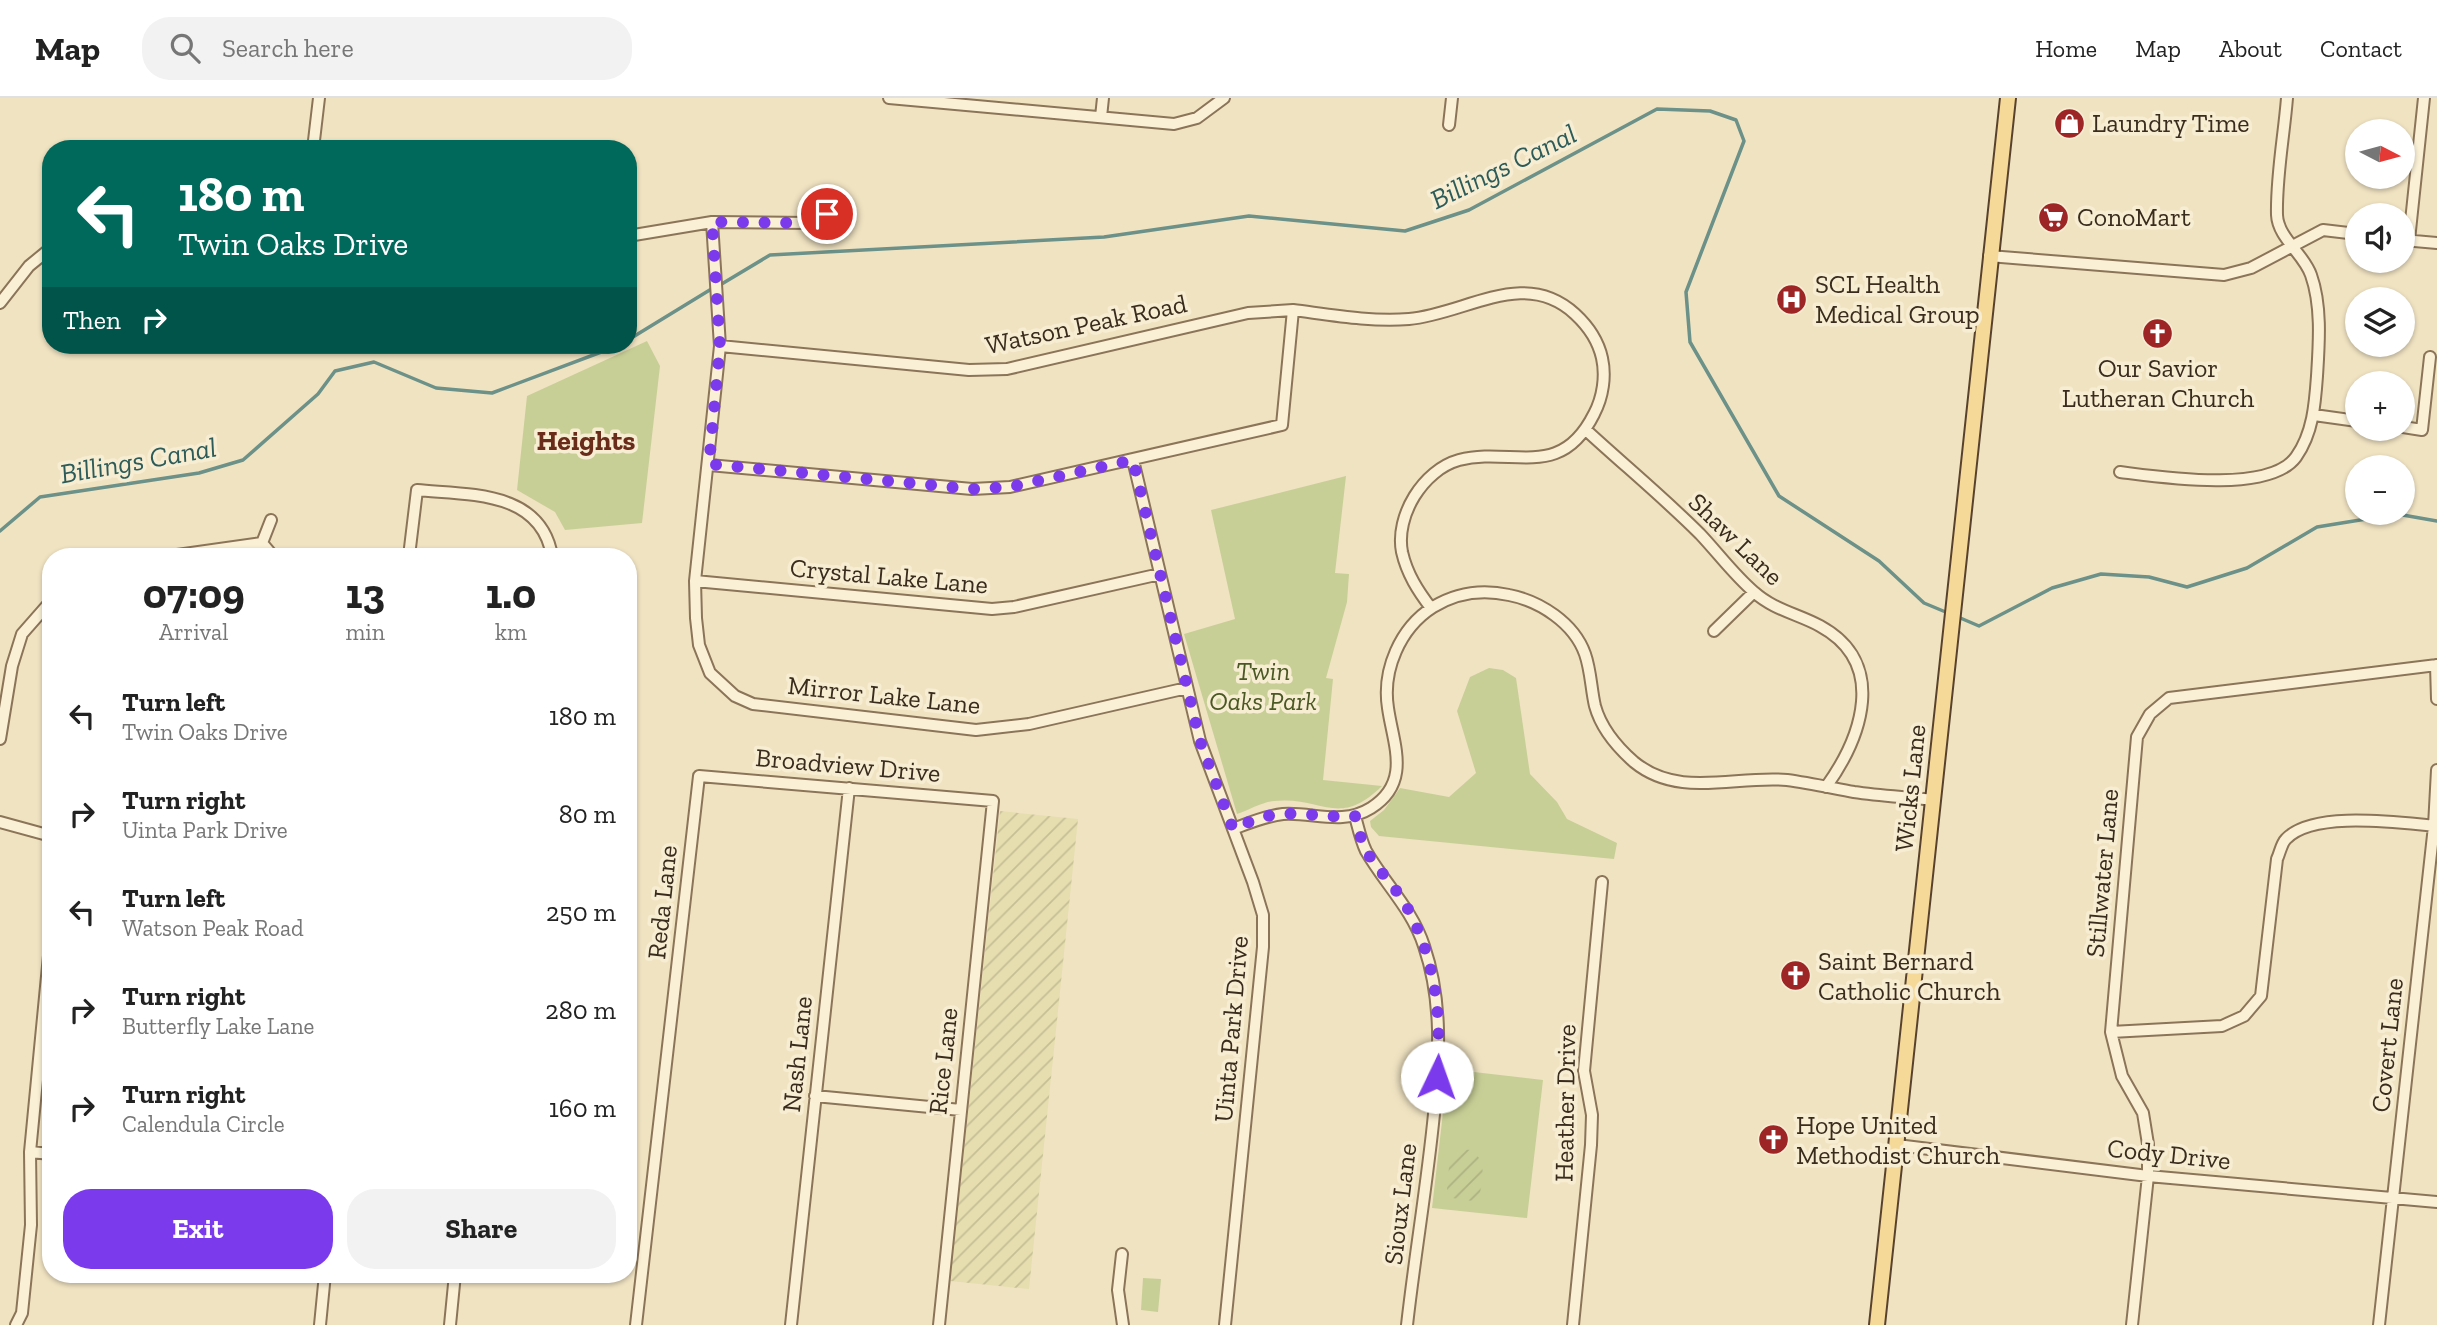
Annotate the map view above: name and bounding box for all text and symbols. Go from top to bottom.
search box [142,17,632,80]
text: Map [35,29,100,68]
icon: search [166,29,204,67]
text: Search here [222,32,354,64]
text: Home [2035,34,2097,63]
text: Map [2135,34,2181,63]
text: About [2219,34,2282,63]
text: Contact [2320,34,2402,63]
shop icon: Laundry Time [2052,106,2086,140]
place label: Laundry Time [2092,107,2250,139]
water label: Billings Canal [1425,117,1582,216]
north arrow [2345,119,2415,189]
map controls [2345,119,2415,525]
text: 180 m [178,165,305,224]
icon: left [63,168,154,259]
pin [797,184,857,244]
icon: arrive [808,195,846,233]
supermarket icon: ConoMart [2037,200,2071,234]
place label: ConoMart [2077,201,2191,233]
button: sound [2345,203,2415,273]
text: Twin Oaks Drive [178,225,408,263]
place label: SCL Health Medical Group [1815,268,1980,330]
hospital icon: SCL Health Medical Group [1775,282,1809,316]
street label: Watson Peak Road [982,287,1190,361]
button: layers [2345,287,2415,357]
icon: right [135,301,173,339]
text: Then [63,304,121,336]
church icon: Our Savior Lutheran Church [2141,316,2175,350]
place label: Our Savior Lutheran Church [2062,352,2255,414]
button: + [2345,371,2415,441]
district label: Heights [537,424,636,457]
water label: Billings Canal [57,431,219,490]
button: − [2345,455,2415,525]
street label: Shaw Lane [1682,486,1790,592]
street label: Crystal Lake Lane [789,551,989,601]
text: 07:09 [143,568,245,619]
text: 13 [345,568,385,619]
text: 1.0 [486,568,536,619]
text: Arrival [159,618,228,646]
text: min [345,618,385,646]
text: km [495,618,527,646]
park label: Twin Oaks Park [1209,655,1317,717]
street label: Mirror Lake Lane [786,669,982,721]
text: Turn left [122,686,225,718]
icon: left [63,697,101,735]
text: 180 m [549,700,616,732]
text: Twin Oaks Drive [122,718,288,746]
street label: Wicks Lane [1887,723,1933,853]
street label: Broadview Drive [754,741,942,789]
text: Turn right [122,784,245,816]
street label: Stillwater Lane [2079,787,2125,959]
icon: right [63,795,101,833]
text: 80 m [559,798,616,830]
text: Uinta Park Drive [122,816,288,844]
street label: Reda Lane [640,843,684,961]
text: Turn left [122,882,225,914]
icon: left [63,893,101,931]
text: 250 m [546,896,616,928]
text: Watson Peak Road [122,914,304,942]
street label: Uinta Park Drive [1207,934,1255,1124]
place label: Saint Bernard Catholic Church [1818,945,2001,1007]
church icon: Saint Bernard Catholic Church [1778,959,1812,993]
street label: Covert Lane [2364,976,2410,1114]
text: Turn right [122,980,245,1012]
icon: right [63,991,101,1029]
text: 280 m [545,994,616,1026]
street label: Nash Lane [775,994,819,1114]
street label: Rice Lane [921,1006,965,1116]
text: Butterfly Lake Lane [122,1012,314,1040]
street label: Heather Drive [1548,1024,1582,1182]
position arrow [1400,1040,1474,1114]
text: Turn right [122,1078,245,1110]
icon: right [63,1089,101,1127]
text: 160 m [549,1092,616,1124]
place label: Hope United Methodist Church [1796,1109,2000,1171]
text: Calendula Circle [122,1110,285,1138]
church icon: Hope United Methodist Church [1756,1123,1790,1157]
street label: Cody Drive [2106,1132,2232,1176]
street label: Sioux Lane [1377,1141,1423,1267]
button: Exit [63,1189,333,1269]
button: Share [347,1189,616,1269]

